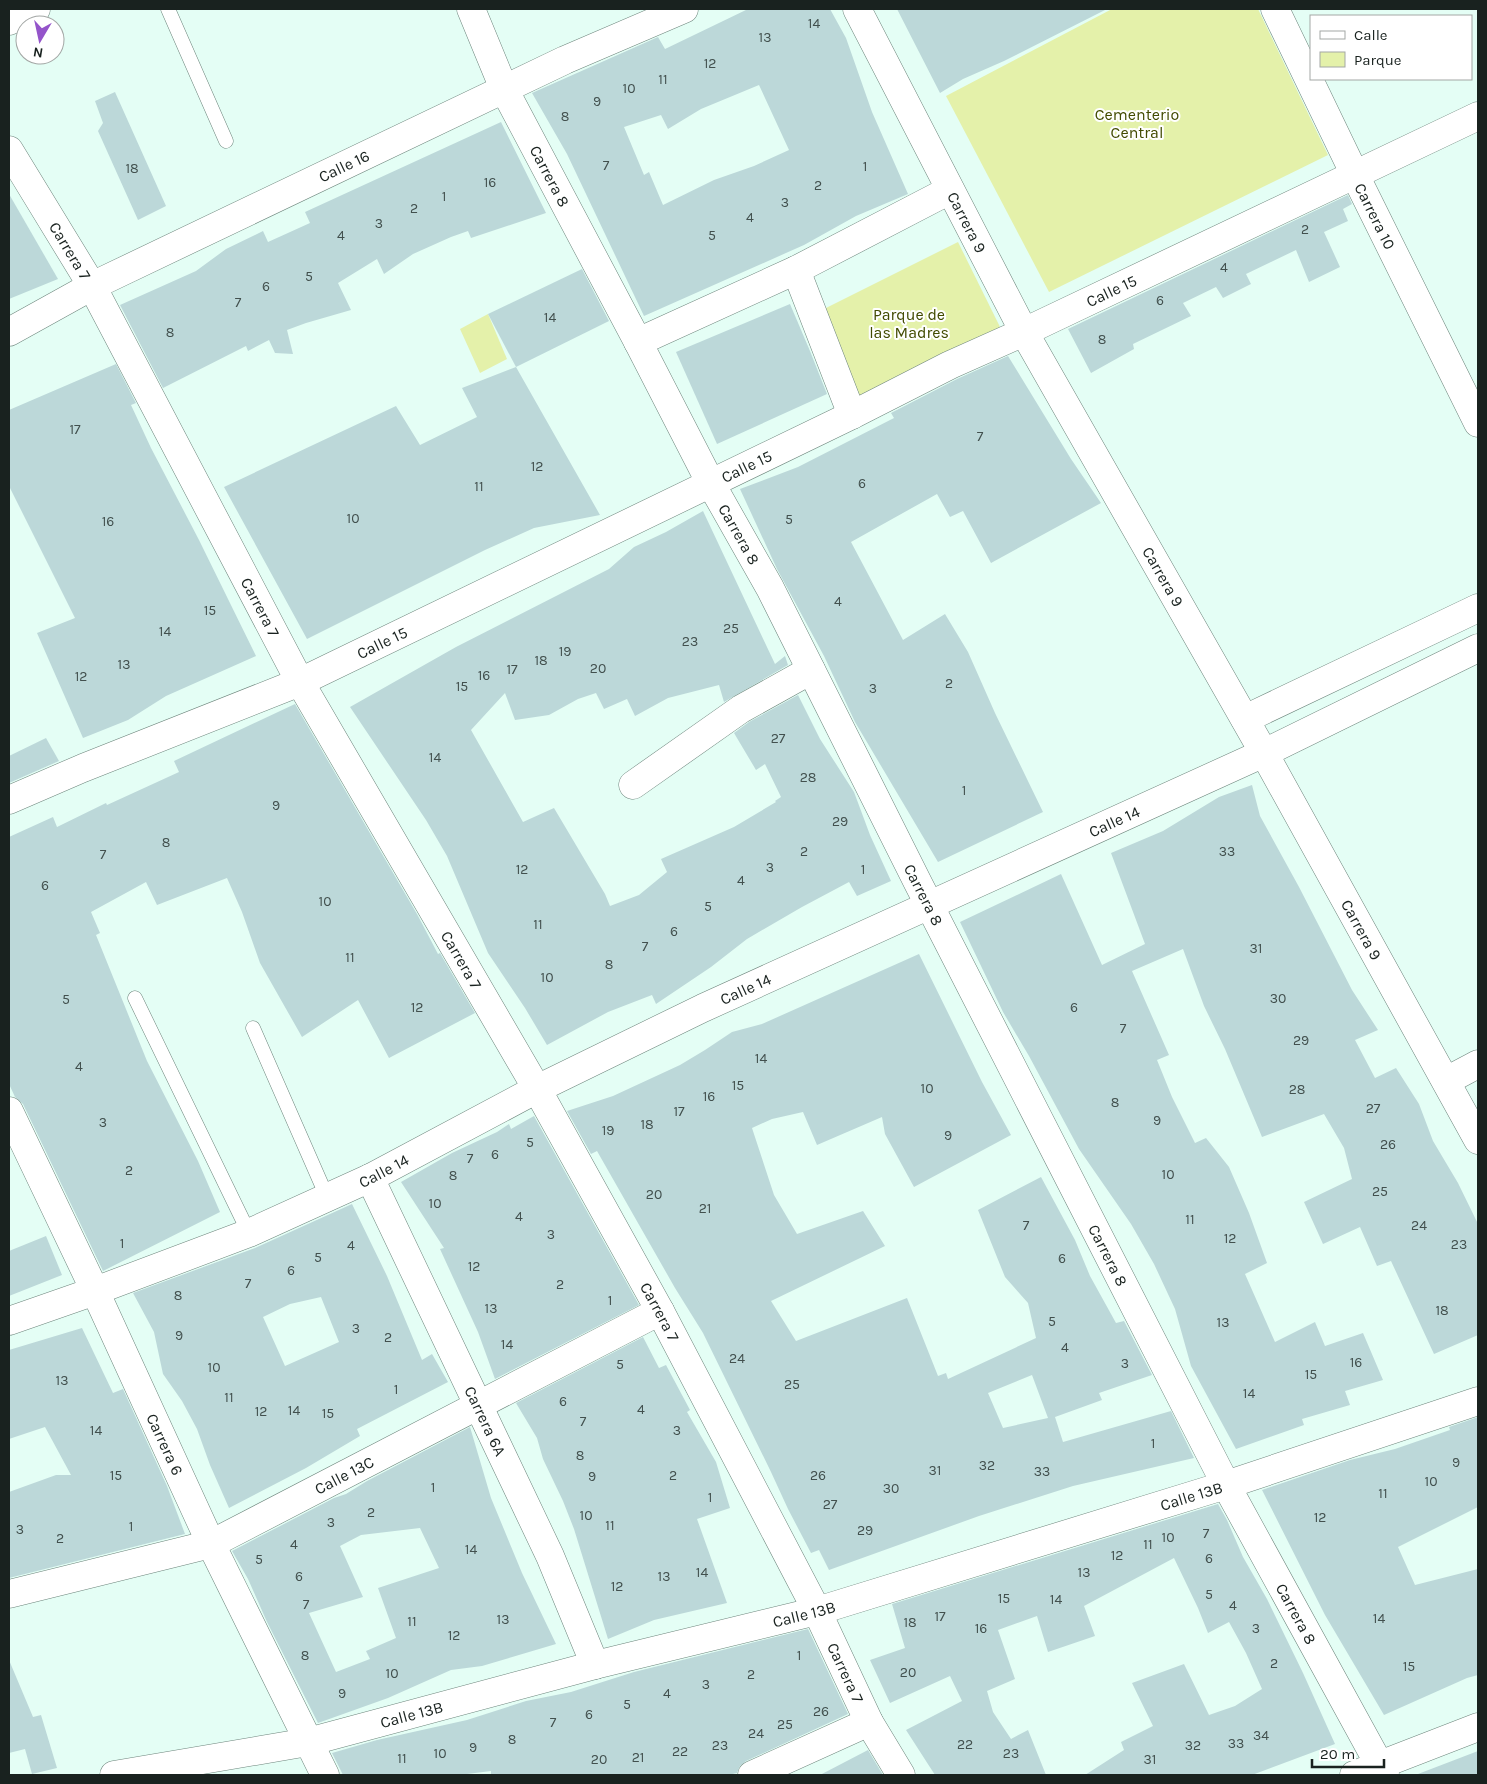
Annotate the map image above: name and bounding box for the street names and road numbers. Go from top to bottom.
street label: Carrera 8 [526,142,574,210]
street label: Calle 16 [315,145,372,186]
street label: Carrera 10 [1351,180,1400,252]
street label: Carrera 9 [944,188,991,256]
street label: Carrera 7 [46,218,96,284]
street label: Calle 15 [1083,270,1140,311]
street label: Calle 15 [718,446,775,486]
street label: Carrera 8 [715,500,764,568]
street label: Carrera 9 [1139,543,1188,610]
street label: Carrera 7 [237,574,284,640]
street label: Calle 15 [353,622,410,663]
street label: Calle 14 [1086,801,1143,841]
street label: Carrera 8 [900,860,948,928]
street label: Carrera 9 [1337,896,1386,963]
street label: Carrera 7 [437,927,486,993]
street label: Calle 14 [717,969,774,1009]
street label: Calle 14 [356,1150,412,1191]
street label: Carrera 8 [1085,1221,1132,1289]
street label: Carrera 7 [636,1279,684,1345]
street label: Carrera 6A [461,1383,510,1459]
street label: Carrera 6 [143,1410,188,1478]
street label: Calle 13C [311,1452,377,1498]
street label: Calle 13B [1158,1477,1225,1514]
street label: Carrera 8 [1272,1580,1321,1647]
street label: Calle 13B [770,1596,838,1631]
street label: Carrera 7 [824,1639,868,1706]
street label: Calle 13B [378,1697,445,1732]

